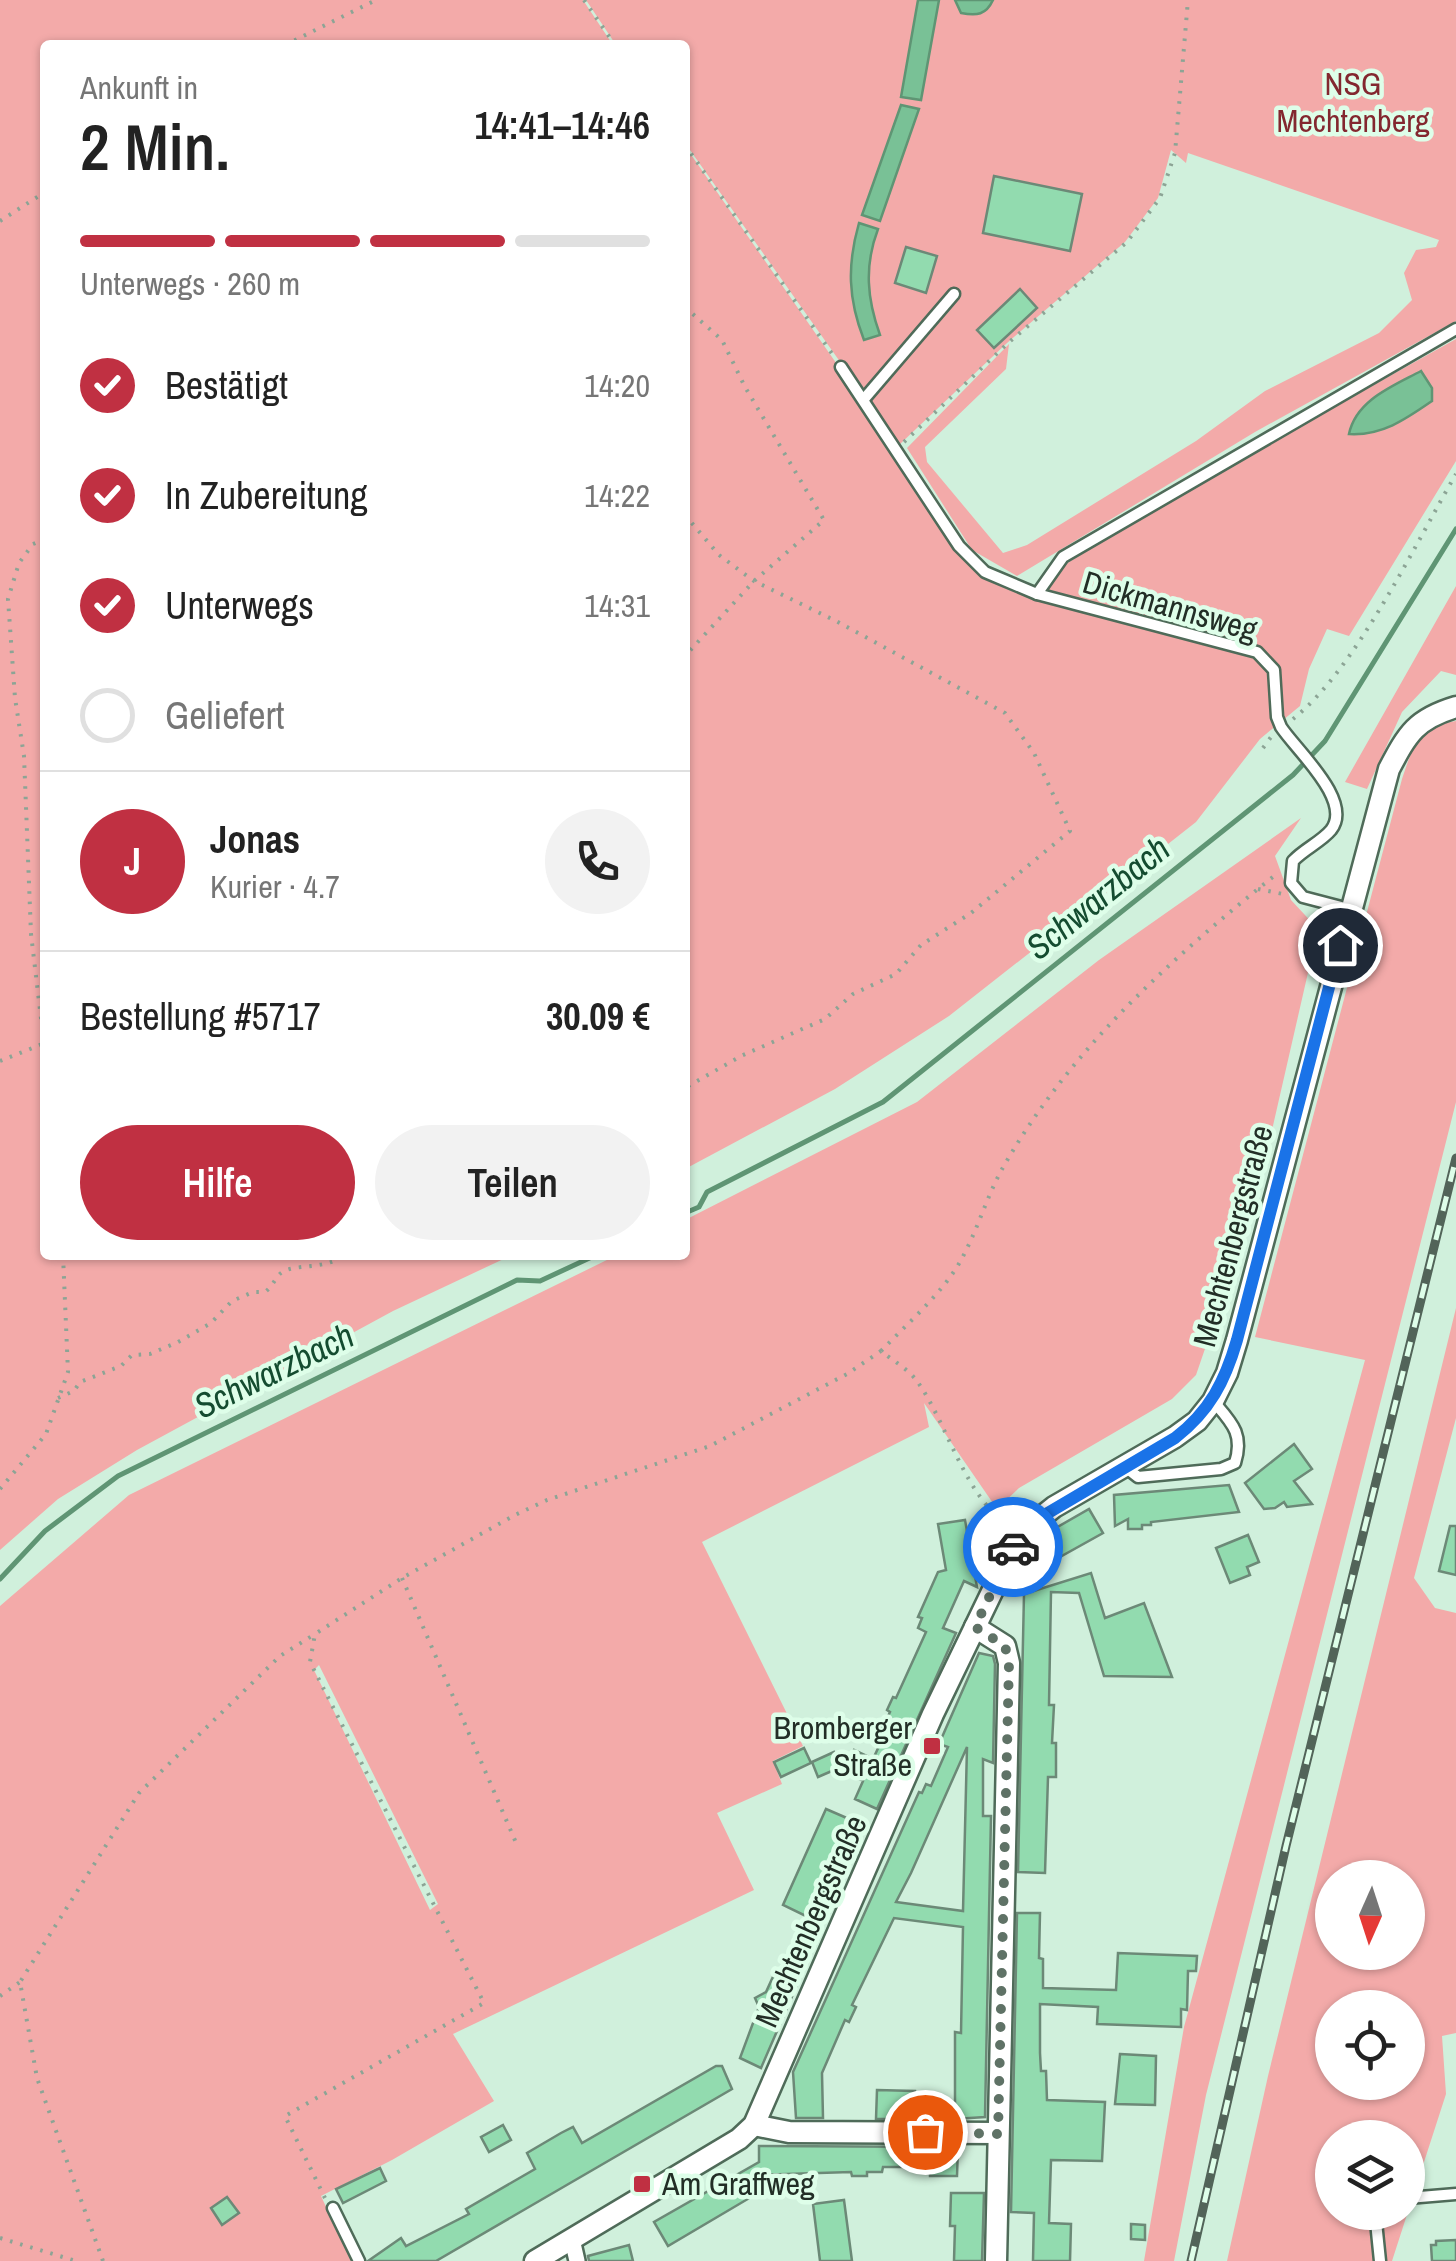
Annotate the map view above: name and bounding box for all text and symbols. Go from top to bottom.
park label: NSG Mechtenberg [1276,62,1430,142]
text: Ankunft in [80,66,198,109]
text: 14:41–14:46 [474,100,650,151]
text: 2 Min. [80,103,230,190]
text: Unterwegs · 260 m [80,262,300,305]
icon: check [80,358,135,413]
text: Bestätigt [165,360,288,411]
text: 14:20 [584,364,650,407]
icon: check [80,468,135,523]
text: In Zubereitung [165,470,368,521]
text: 14:22 [584,474,650,517]
street label: Dickmannsweg [1078,560,1263,651]
icon: check [80,578,135,633]
text: Unterwegs [165,580,314,631]
text: 14:31 [584,584,650,627]
text: Geliefert [165,690,285,741]
button: phone [545,809,650,914]
text: Jonas [210,814,300,865]
water label: Schwarzbach [1016,825,1179,970]
text: J [124,836,141,887]
text: Kurier · 4.7 [210,865,340,908]
pin [1298,903,1383,988]
icon: home [1313,918,1368,973]
text: Bestellung #5717 [80,991,321,1042]
text: 30.09 € [546,991,650,1042]
street label: Mechtenbergstraße [1182,1120,1283,1351]
button: Hilfe [80,1125,355,1240]
button: Teilen [375,1125,650,1240]
water label: Schwarzbach [186,1312,362,1429]
courier [963,1497,1063,1597]
icon: car [986,1520,1041,1575]
place label: Bromberger Straße [773,1706,912,1786]
marker: Bromberger Straße [921,1735,943,1757]
street label: Mechtenbergstraße [745,1808,876,2033]
north arrow [1315,1860,1425,1970]
map controls [1315,1860,1425,2230]
button: locate [1315,1990,1425,2100]
pin [883,2090,968,2175]
icon: bag [898,2105,953,2160]
button: layers [1315,2120,1425,2230]
place label: Am Graffweg [661,2162,815,2205]
marker: Am Graffweg [631,2173,653,2195]

